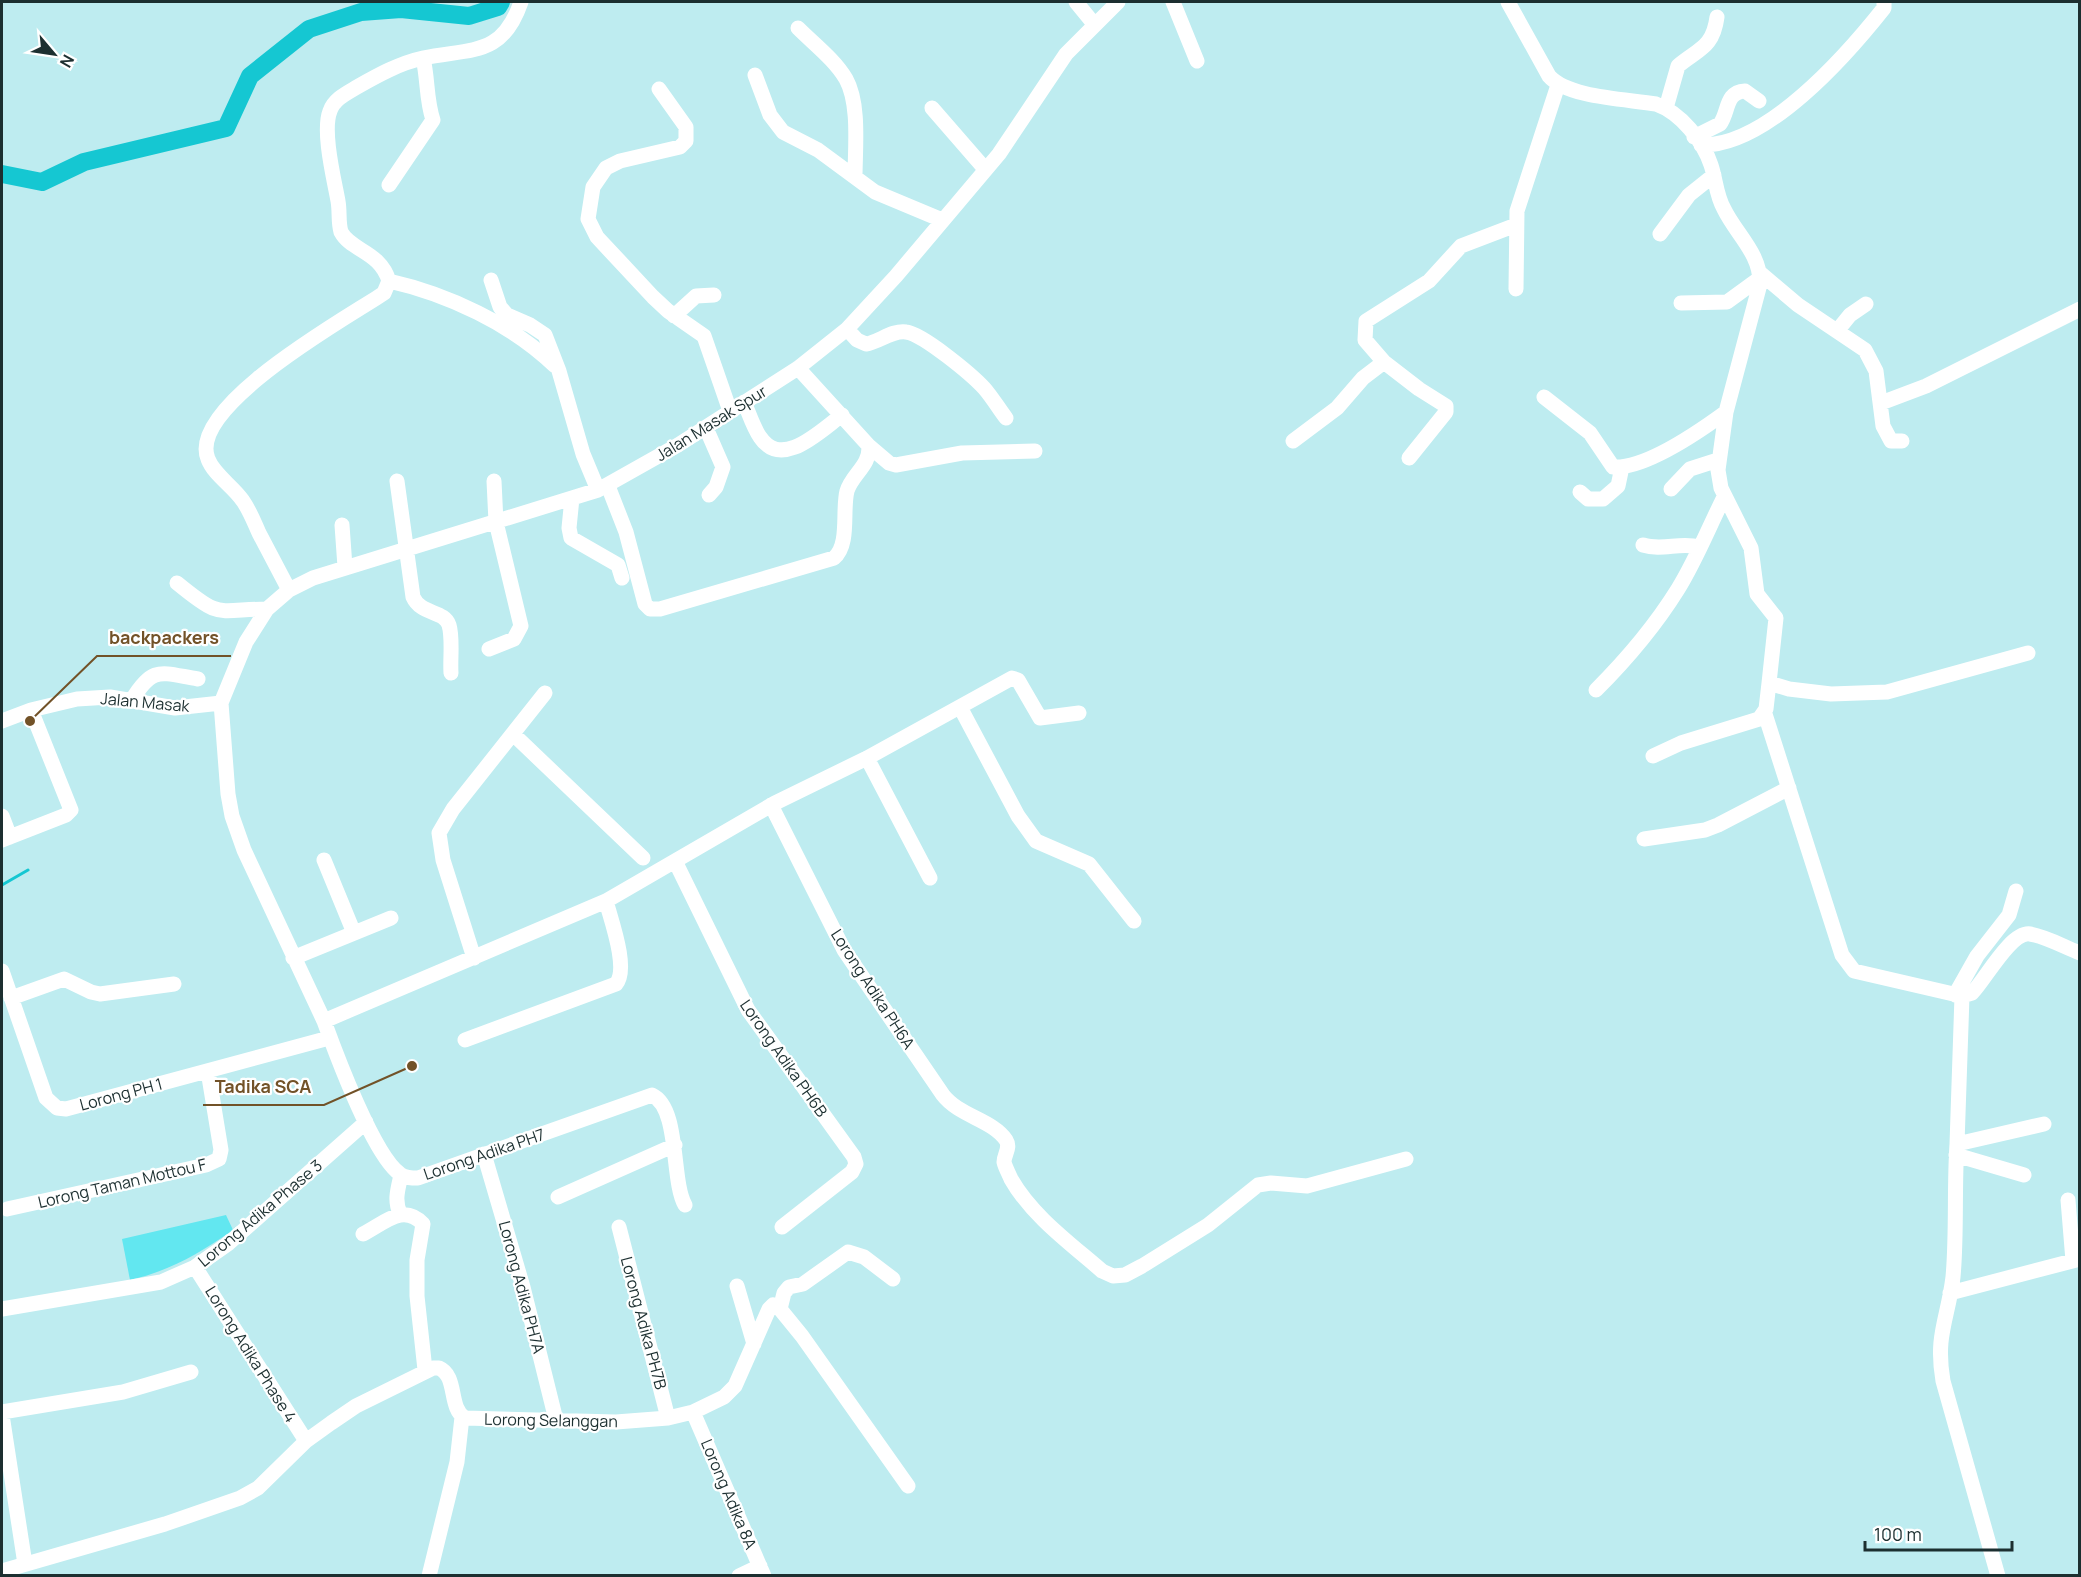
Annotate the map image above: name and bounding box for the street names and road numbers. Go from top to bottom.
street label: Jalan Masak Spur [651,380,771,466]
street label: Jalan Masak [100,687,191,717]
street label: Lorong Adika PH6A [826,925,920,1053]
street label: Lorong Adika PH6B [735,995,833,1121]
street label: Lorong PH 1 [77,1072,165,1116]
street label: Lorong Adika PH7 [420,1123,548,1185]
street label: Lorong Taman Mottou F [36,1153,208,1213]
street label: Lorong Adika Phase 3 [193,1154,327,1272]
street label: Lorong Adika PH7A [494,1218,550,1356]
street label: Lorong Adika PH7B [616,1254,672,1392]
street label: Lorong Adika Phase 4 [200,1282,302,1426]
street label: Lorong Selanggan [484,1408,618,1432]
street label: Lorong Adika 8A [696,1436,762,1552]

